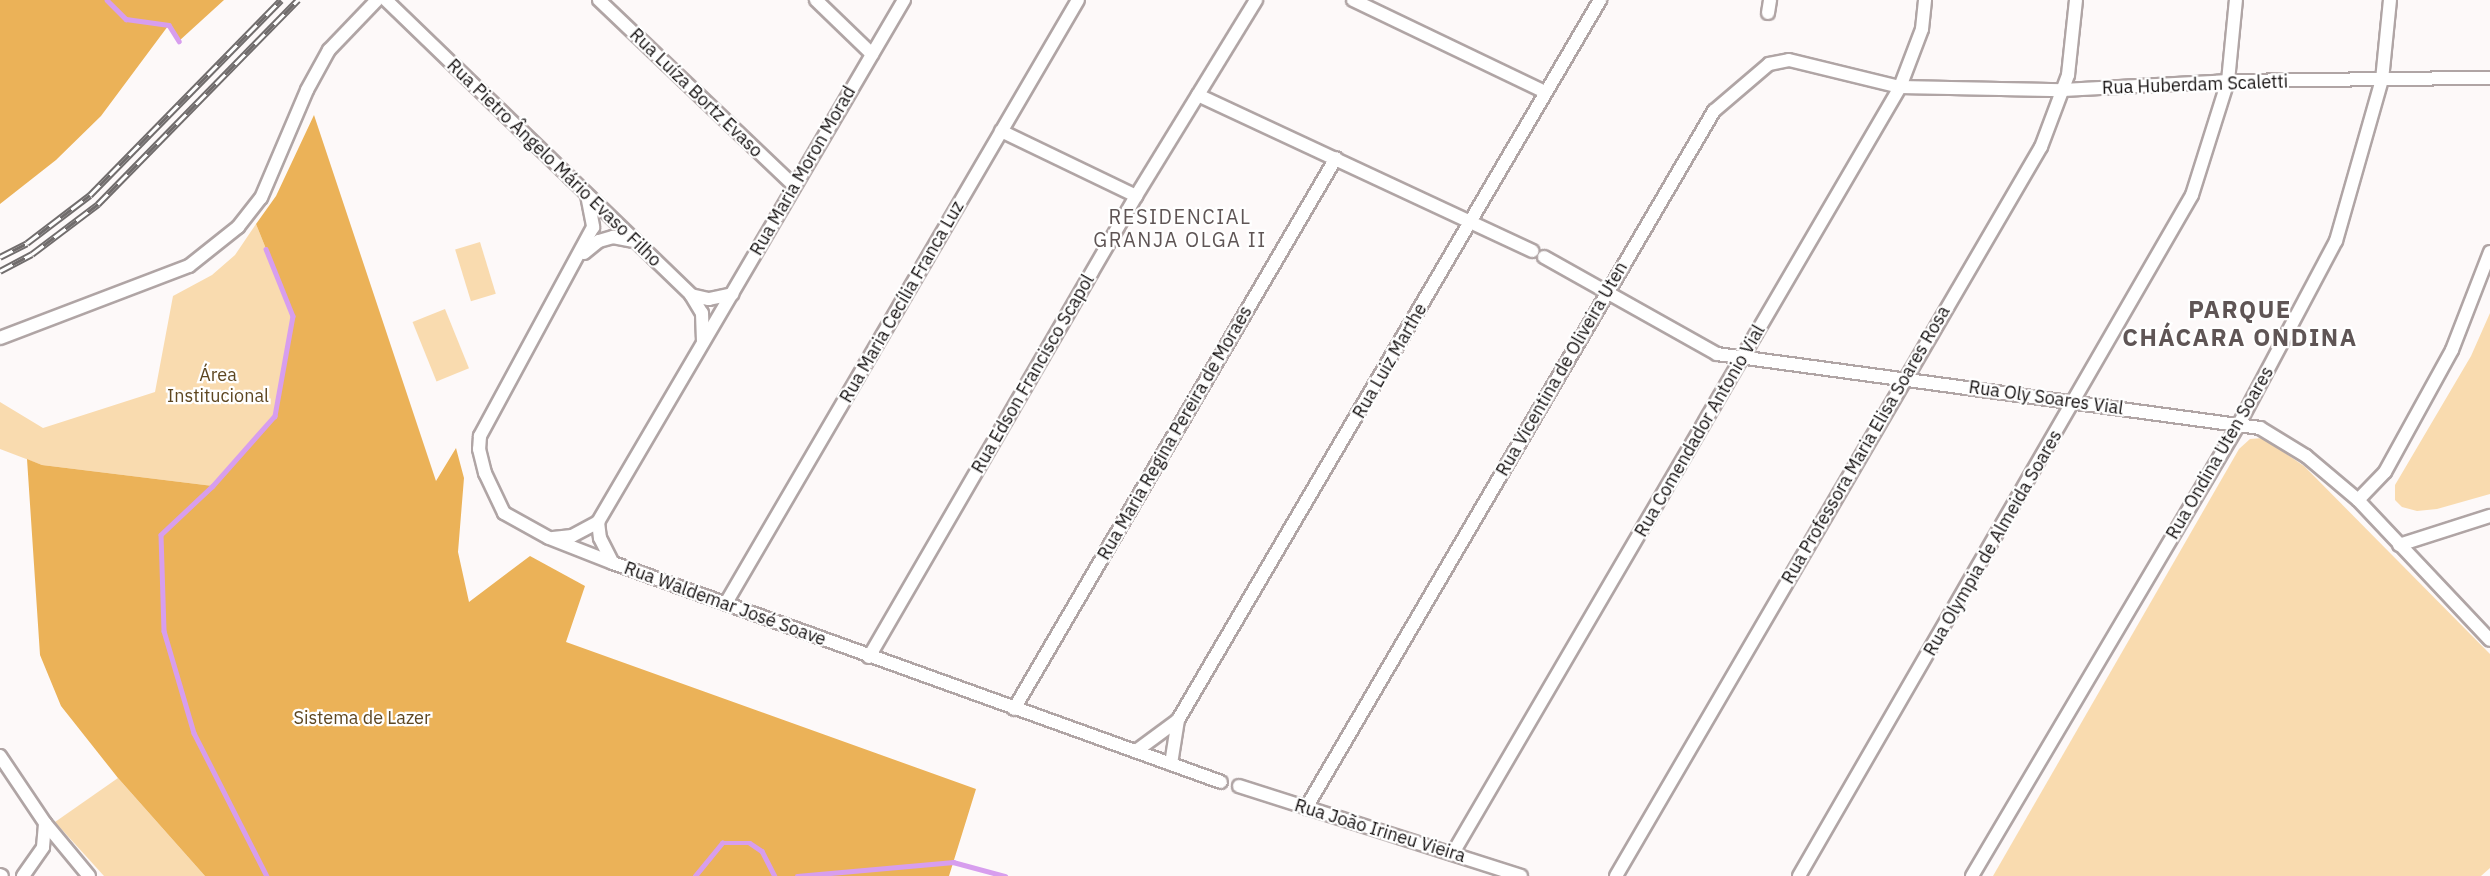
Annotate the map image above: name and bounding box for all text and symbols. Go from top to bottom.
street label: Rua Luíza Bortz Evaso [625,24,767,162]
street label: Rua Pietro Ângelo Mário Evaso Filho [442,55,666,271]
street label: Rua Huberdam Scaletti [2102,71,2288,99]
street label: Rua Maria Moron Morad [746,83,860,259]
street label: Rua Maria Cecília Franca Luz [835,197,969,407]
district label: RESIDENCIAL GRANJA OLGA II [1093,204,1267,251]
street label: Rua Vicentina de Oliveira Uten [1492,258,1632,480]
street label: Rua Edson Francisco Scapol [967,271,1099,477]
district label: PARQUE CHÁCARA ONDINA [2122,296,2358,352]
street label: Rua Luiz Marthe [1348,300,1432,422]
street label: Rua Maria Regina Pereira de Moraes [1093,302,1257,564]
street label: Rua Professora Maria Elisa Soares Rosa [1777,302,1955,588]
street label: Rua Comendador Antonio Vial [1630,321,1770,541]
street label: Rua Ondina Uten Soares [2162,363,2278,543]
park label: Área Institucional [167,365,269,407]
street label: Rua Oly Soares Vial [1967,376,2125,420]
street label: Rua Olympia de Almeida Soares [1919,426,2067,660]
street label: Rua Waldemar José Soave [621,557,829,651]
park label: Sistema de Lazer [293,707,431,729]
street label: Rua João Irineu Vieira [1292,795,1468,867]

